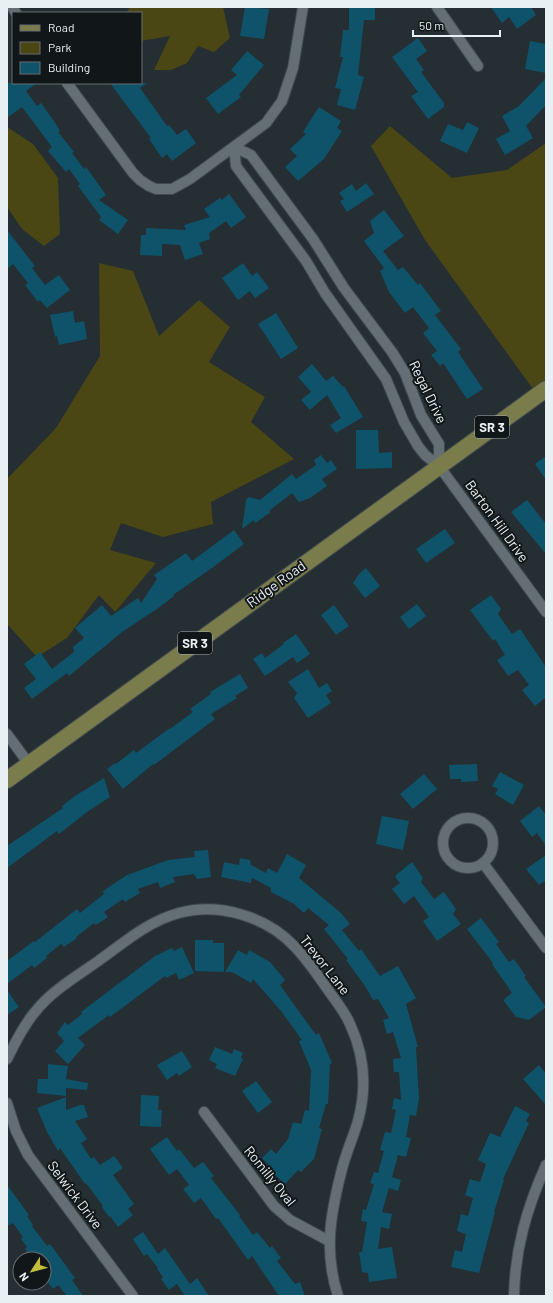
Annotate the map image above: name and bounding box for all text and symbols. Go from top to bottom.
legend [12,12,142,84]
scale bar [413,12,500,38]
text: 50 m [419,18,444,32]
text: Road [48,20,75,34]
text: Park [48,40,72,54]
text: Building [48,60,90,74]
street label: Regal Drive [406,358,451,426]
road number: SR 3 [475,416,509,438]
street label: Barton Hill Drive [462,476,533,565]
street label: Ridge Road [243,557,308,611]
road number: SR 3 [178,632,212,654]
street label: Trevor Lane [297,931,354,998]
street label: Romilly Oval [241,1142,300,1209]
street label: Selwick Drive [44,1157,107,1232]
north arrow [12,1251,52,1291]
text: N [16,1270,31,1284]

